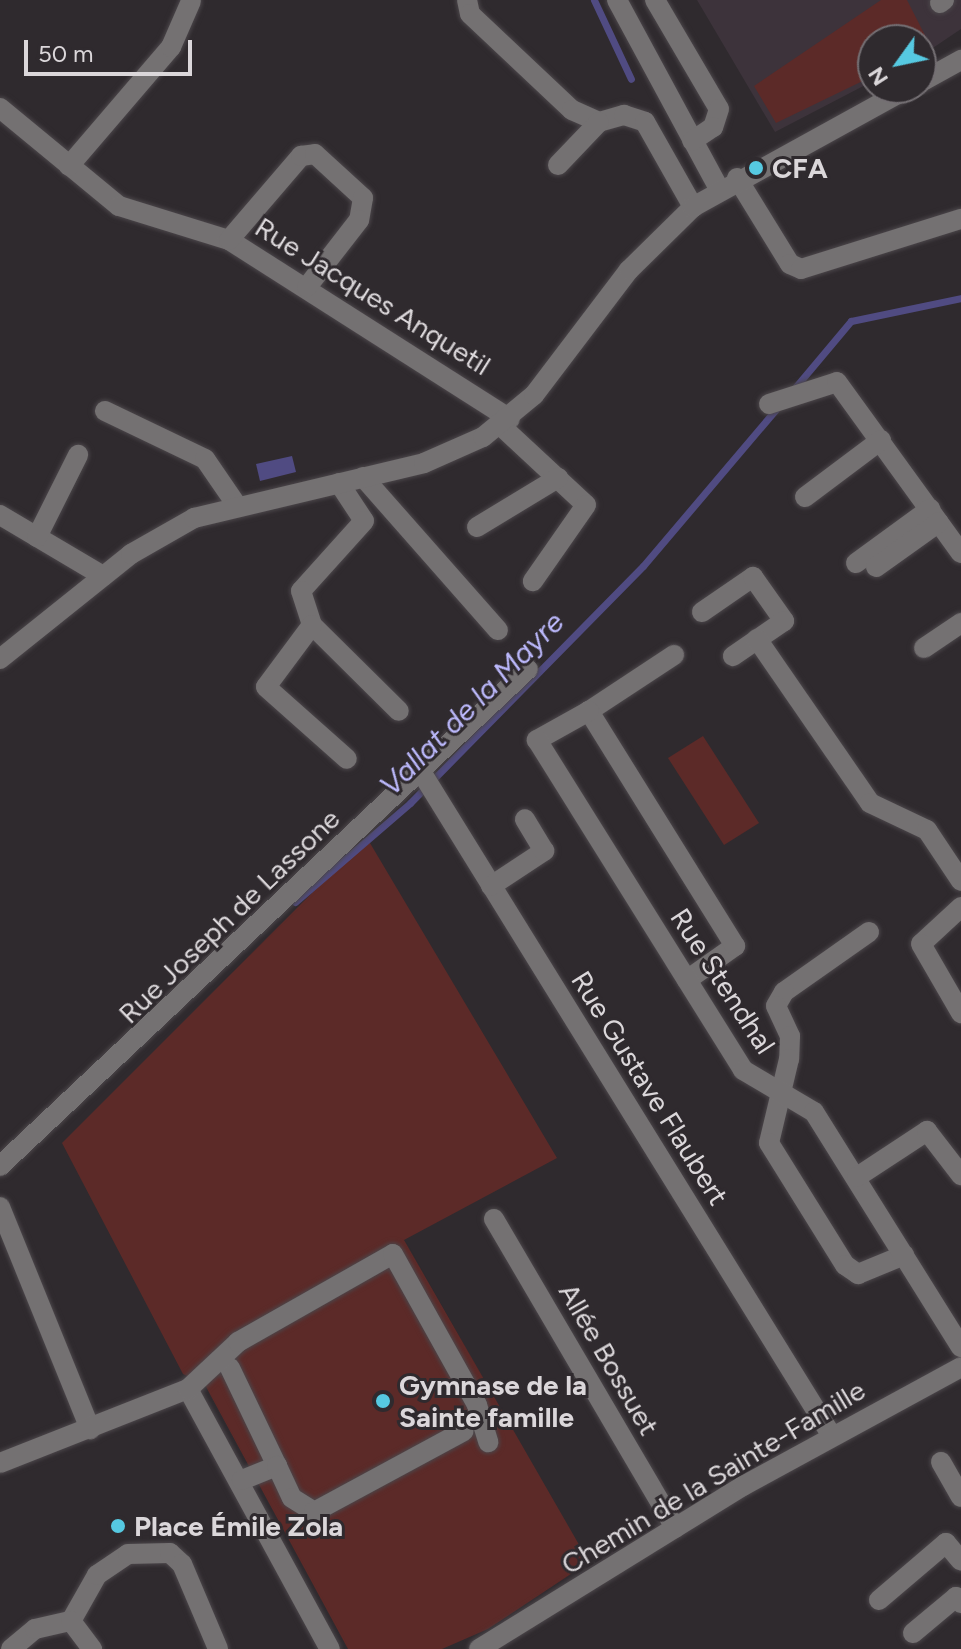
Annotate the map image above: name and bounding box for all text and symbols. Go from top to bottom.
scale bar [28,24,196,74]
north arrow [857,24,937,104]
text: 50 m [38,39,94,68]
text: N [862,62,894,91]
place label: CFA [772,151,828,185]
marker: CFA [747,159,765,177]
street label: Rue Jacques Anquetil [249,210,497,382]
water label: Vallat de la Mayre [372,604,572,804]
street label: Rue Joseph de Lassone [112,802,346,1030]
street label: Rue Stendhal [664,902,782,1060]
street label: Rue Gustave Flaubert [564,965,736,1211]
street label: Allée Bossuet [552,1277,666,1441]
place label: Gymnase de la Sainte famille [399,1368,587,1434]
street label: Chemin de la Sainte-Famille [555,1373,871,1581]
marker: Gymnase de la Sainte famille [374,1392,392,1410]
place label: Place Émile Zola [134,1509,343,1543]
marker: Place Émile Zola [109,1517,127,1535]

